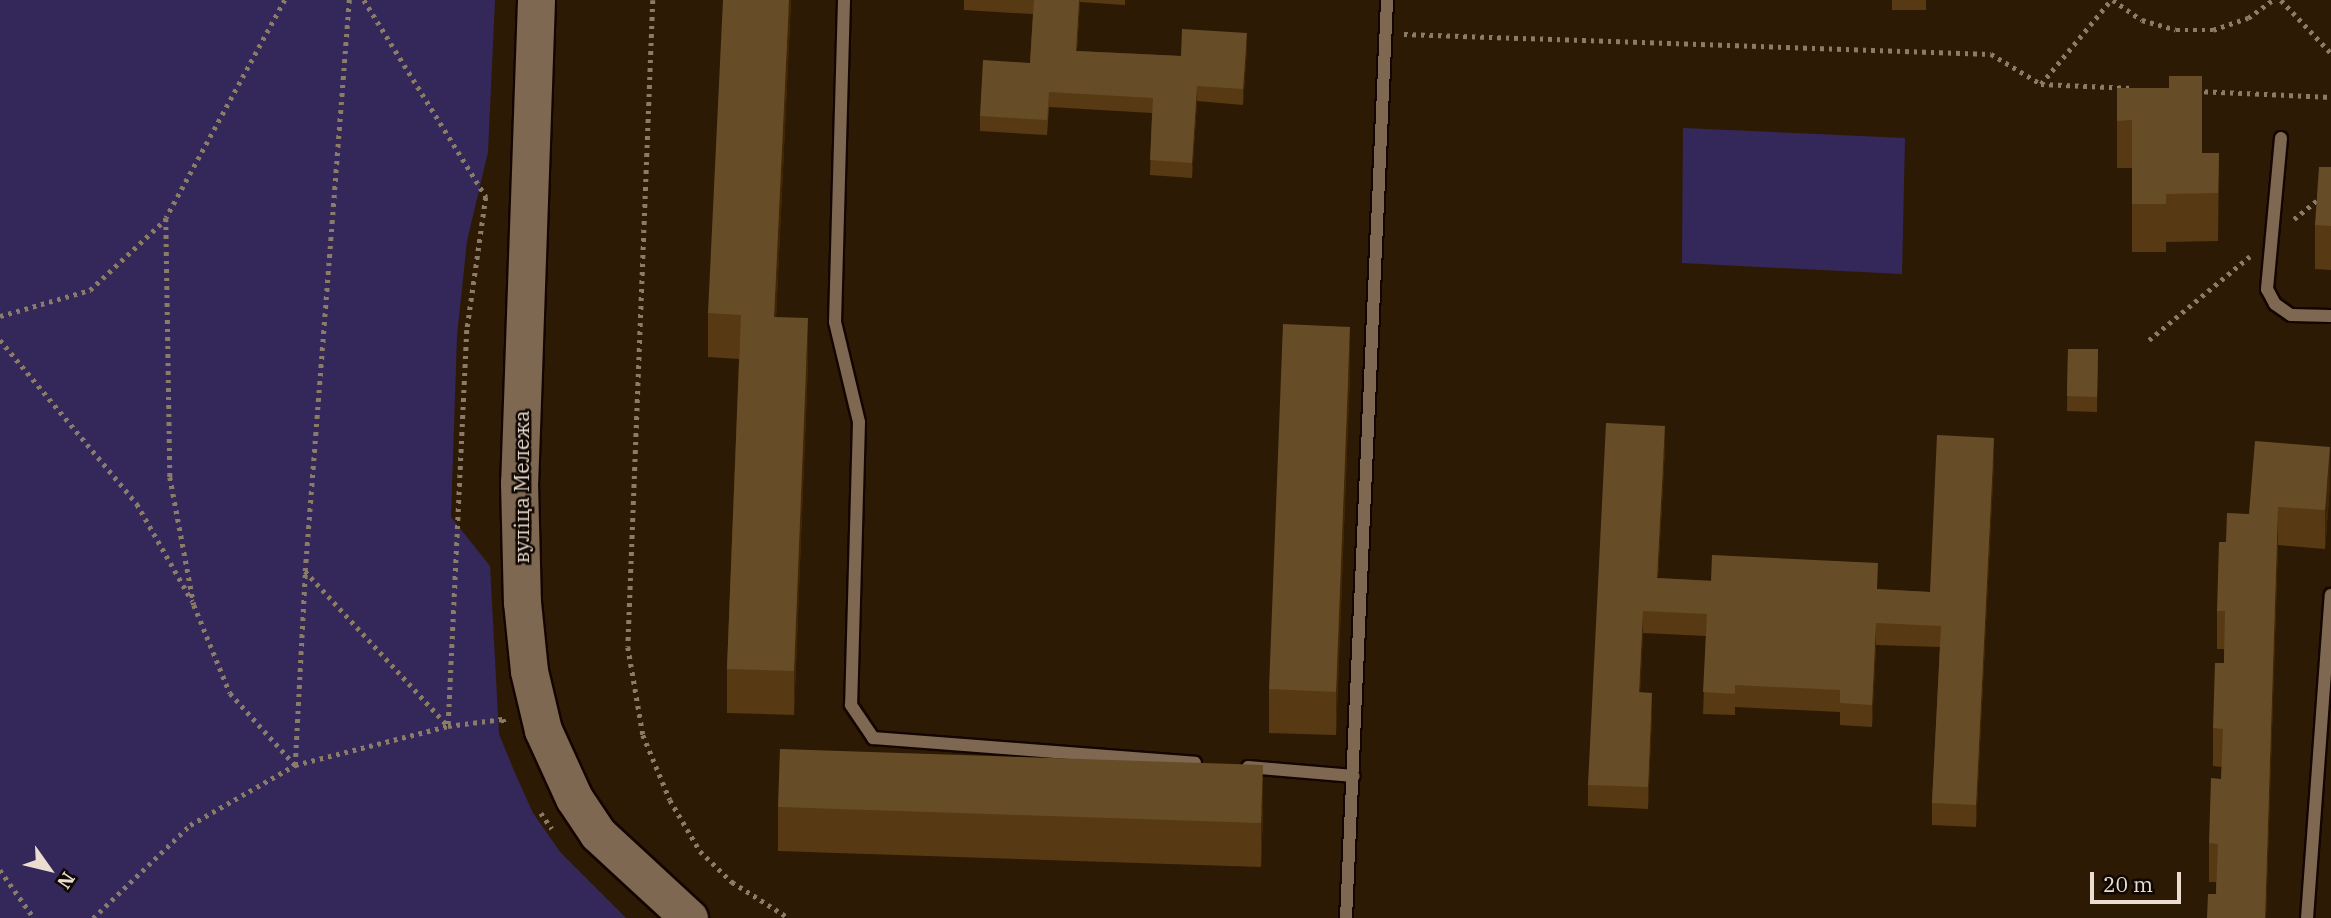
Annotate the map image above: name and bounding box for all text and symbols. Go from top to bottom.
street label: вуліца Мележа [508,411,534,563]
north arrow [14,834,84,904]
scale bar [2093,858,2184,902]
text: N [52,868,81,894]
text: 20 m [2103,870,2153,898]

